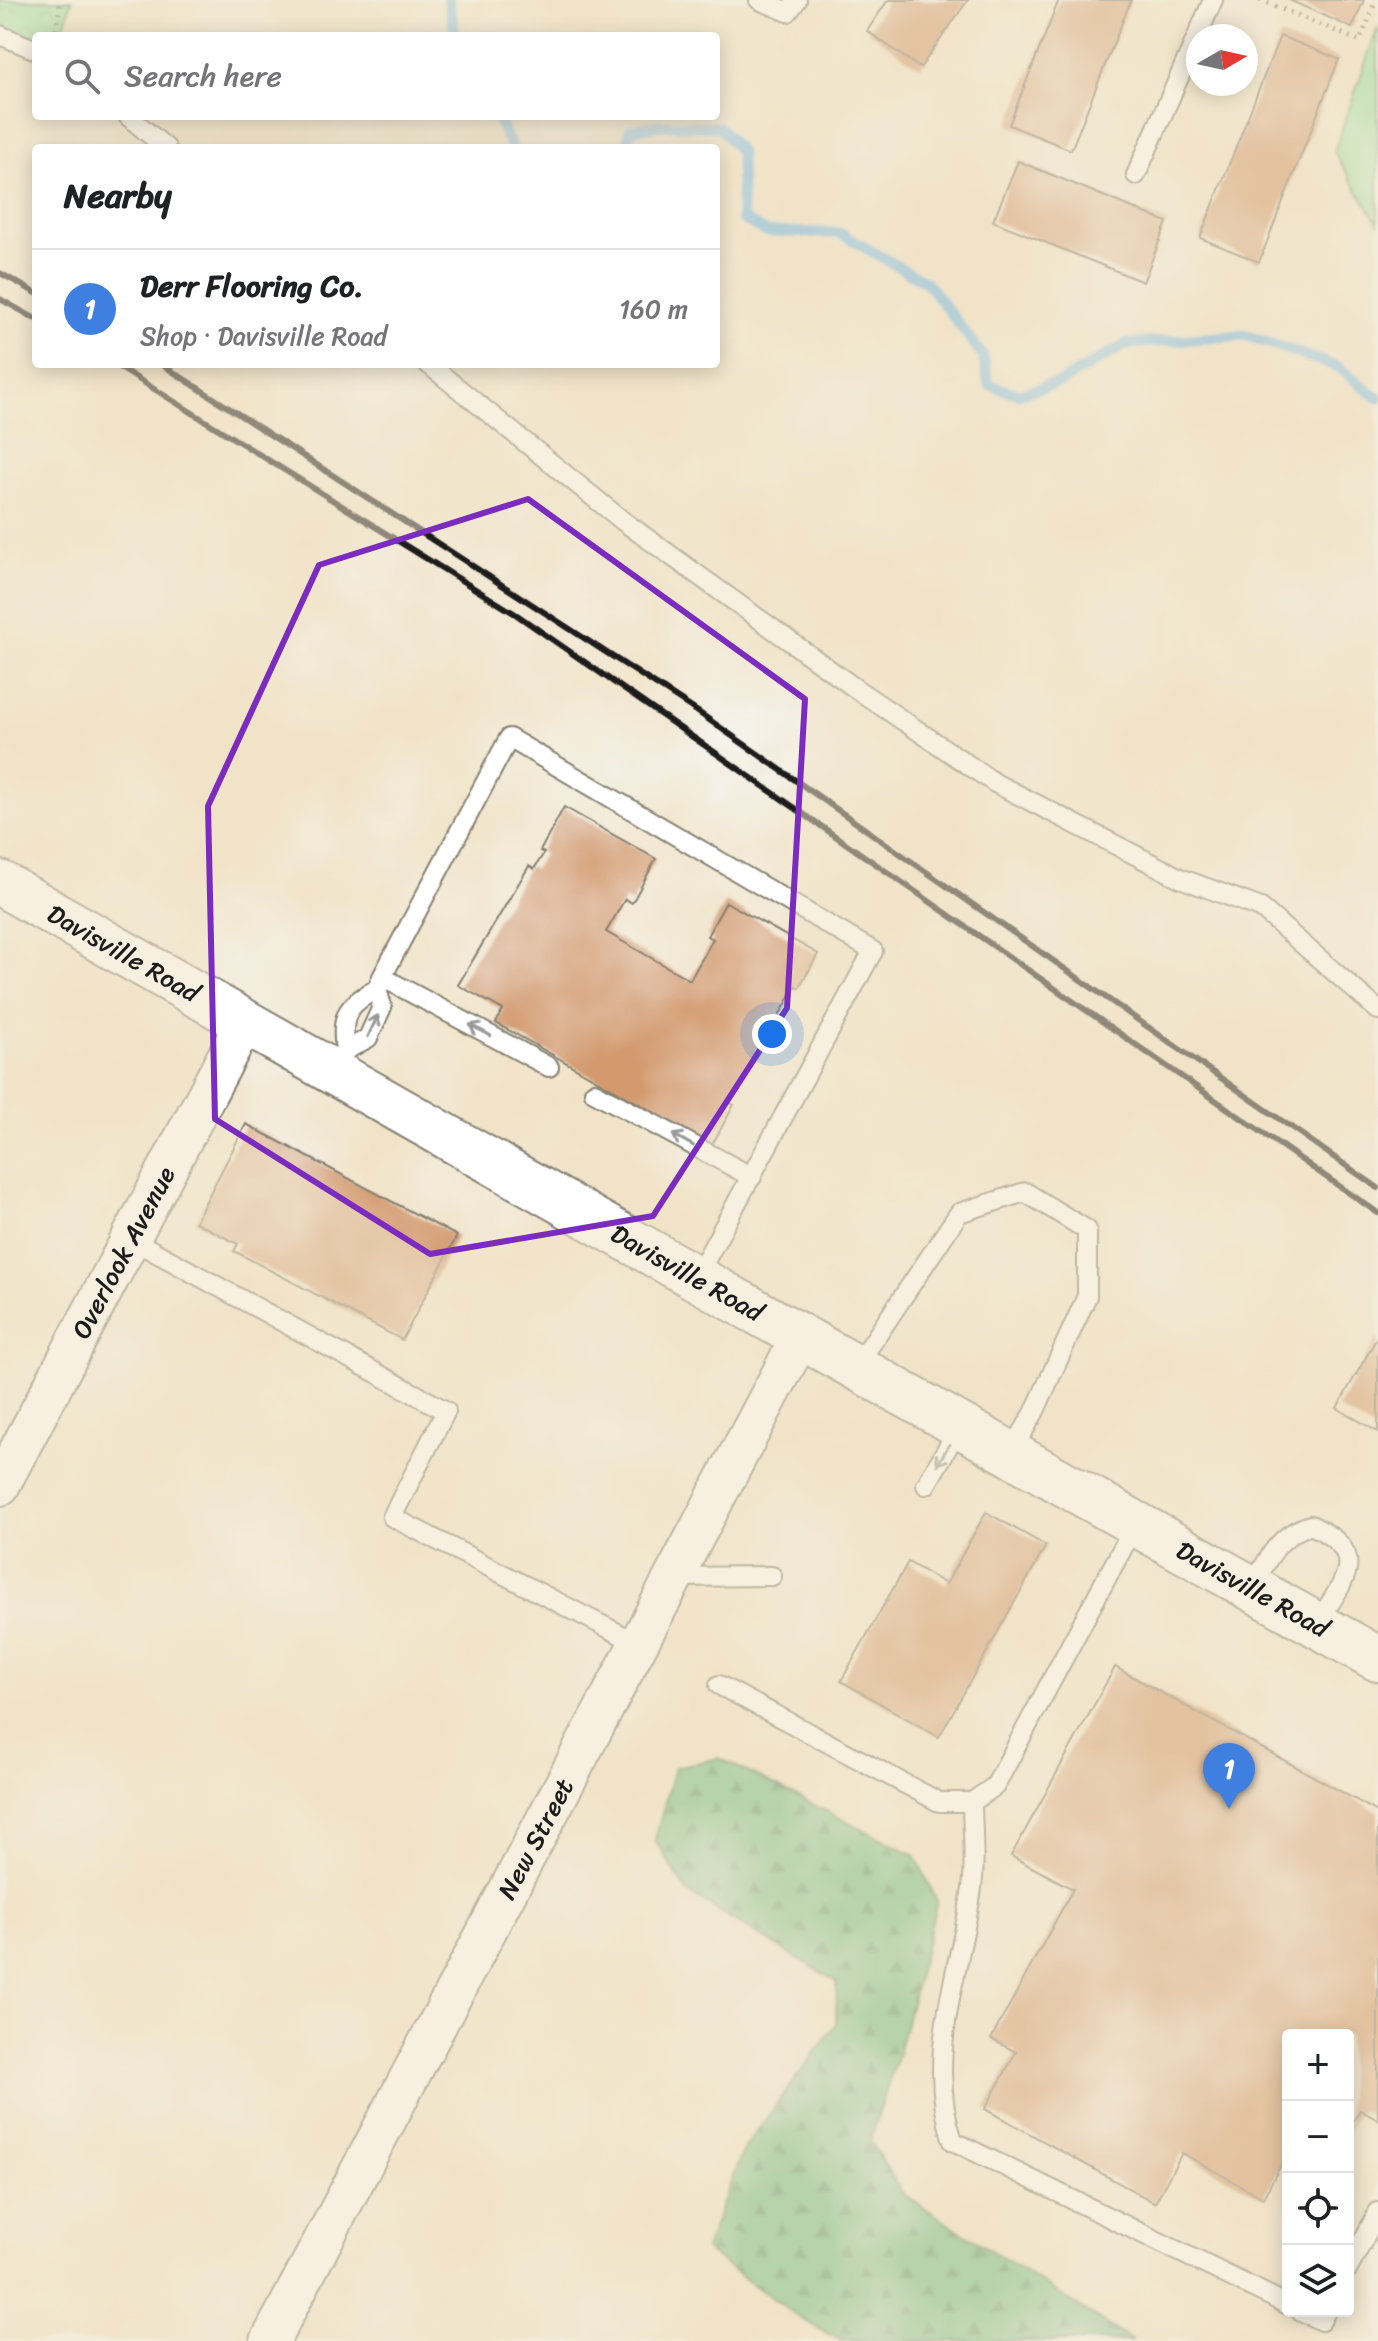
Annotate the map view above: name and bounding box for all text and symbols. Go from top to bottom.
north arrow [1186,24,1258,96]
search box [32,32,720,120]
text: Search here [124,49,282,103]
icon: search [60,54,104,98]
text: Nearby [64,166,172,226]
text: Derr Flooring Co. [140,259,363,313]
text: 1 [84,286,96,332]
text: 160 m [619,286,688,332]
text: Shop · Davisville Road [140,313,387,359]
street label: Davisville Road [38,891,211,1016]
one-way arrow [367,1014,382,1038]
your location [752,1014,792,1054]
one-way arrow [469,1022,492,1038]
one-way arrow [672,1132,695,1148]
street label: Overlook Avenue [59,1157,188,1347]
street label: Davisville Road [602,1211,774,1336]
one-way arrow [935,1443,951,1466]
street label: Davisville Road [1167,1528,1340,1652]
pin: 1 [1203,1743,1255,1809]
street label: New Street [484,1770,586,1908]
map controls [1282,2029,1354,2317]
button: + [1282,2029,1354,2101]
button: − [1282,2101,1354,2173]
button: locate [1282,2173,1354,2245]
button: layers [1282,2245,1354,2317]

